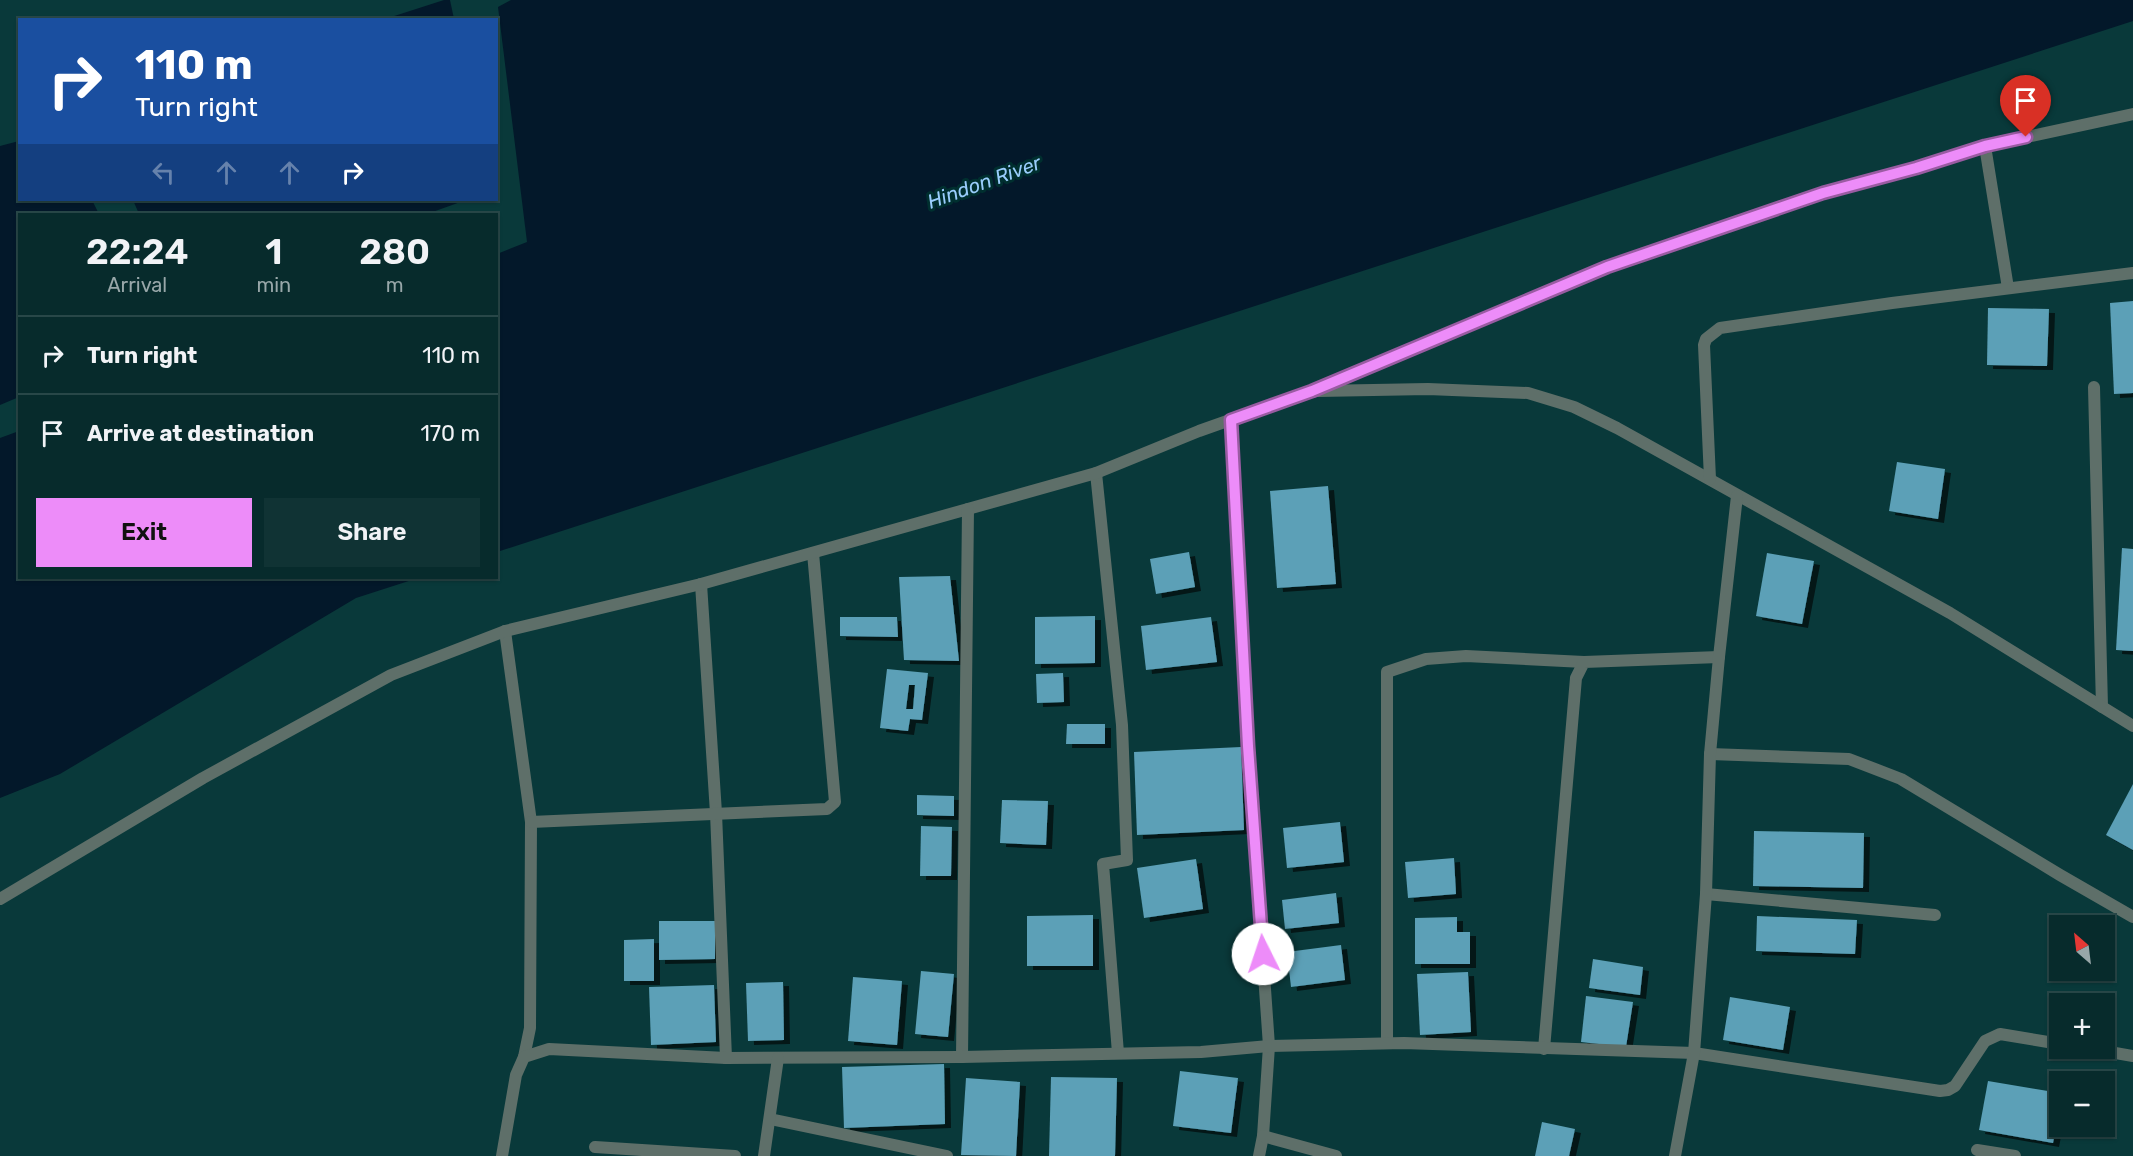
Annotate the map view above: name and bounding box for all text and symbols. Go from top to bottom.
text: 110 m [135,40,253,90]
icon: right [36,42,114,120]
pin [2000,75,2051,137]
icon: arrive [2009,84,2042,117]
text: Turn right [135,91,258,123]
water label: Hindon River [924,150,1045,214]
icon: left [147,156,180,189]
icon: ahead [210,156,243,189]
icon: ahead [273,156,306,189]
icon: right [336,156,369,189]
text: 22:24 [86,230,188,273]
text: 1 [265,230,282,273]
text: 280 [359,230,430,273]
text: Arrival [107,273,167,297]
text: min [256,273,291,297]
text: m [386,273,403,297]
icon: right [36,339,69,372]
text: Turn right [87,342,197,369]
text: 110 m [422,342,480,369]
icon: arrive [36,417,69,450]
text: Arrive at destination [87,420,314,447]
text: 170 m [420,420,480,447]
button: Exit [36,498,252,567]
button: Share [264,498,480,567]
north arrow [2049,915,2115,981]
map controls [2049,915,2115,1137]
position arrow [1231,922,1295,986]
button: + [2049,993,2115,1059]
button: − [2049,1071,2115,1137]

